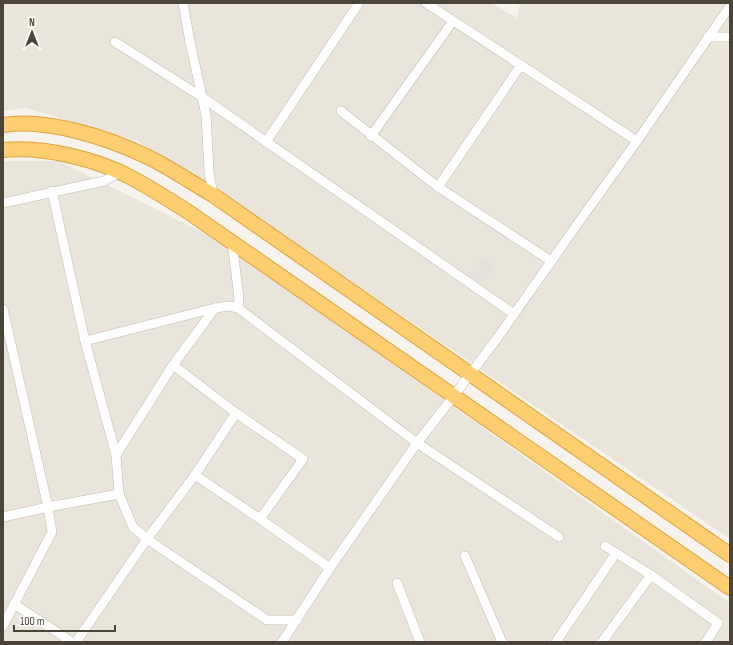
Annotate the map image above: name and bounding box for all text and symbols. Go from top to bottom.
north arrow [12,12,52,52]
text: N [29,16,35,29]
scale bar [14,607,115,633]
text: 100 m [20,614,45,629]

